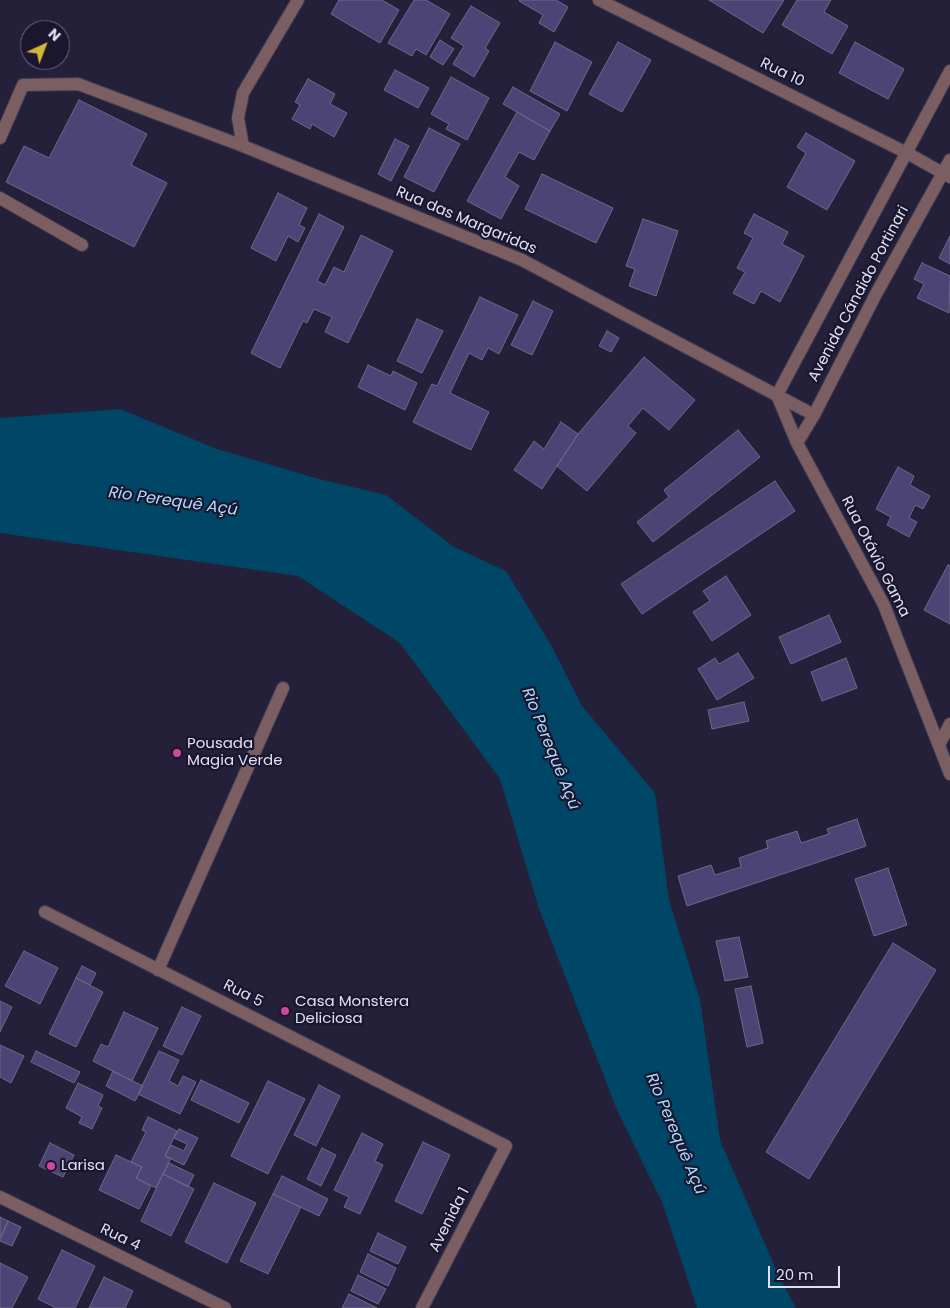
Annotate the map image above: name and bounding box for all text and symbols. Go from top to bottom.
north arrow [20,20,70,70]
text: N [44,24,65,46]
street label: Rua 10 [757,55,807,91]
street label: Rua das Margaridas [393,183,539,259]
street label: Avenida Cándido Portinari [805,203,913,385]
water label: Rio Perequê Açú [107,483,239,521]
street label: Rua Otávio Gama [837,493,913,621]
water label: Rio Perequê Açú [517,685,583,813]
place label: Pousada Magia Verde [187,735,283,770]
marker: Pousada Magia Verde [171,747,183,759]
street label: Rua 5 [220,976,266,1012]
place label: Casa Monstera Deliciosa [295,993,409,1028]
marker: Casa Monstera Deliciosa [279,1005,291,1017]
water label: Rio Perequê Açú [641,1070,709,1198]
place label: Larisa [61,1157,105,1175]
marker: Larisa [45,1160,57,1172]
street label: Avenida 1 [426,1185,474,1255]
street label: Rua 4 [97,1221,143,1255]
scale bar [770,1256,842,1288]
text: 20 m [776,1264,814,1285]

